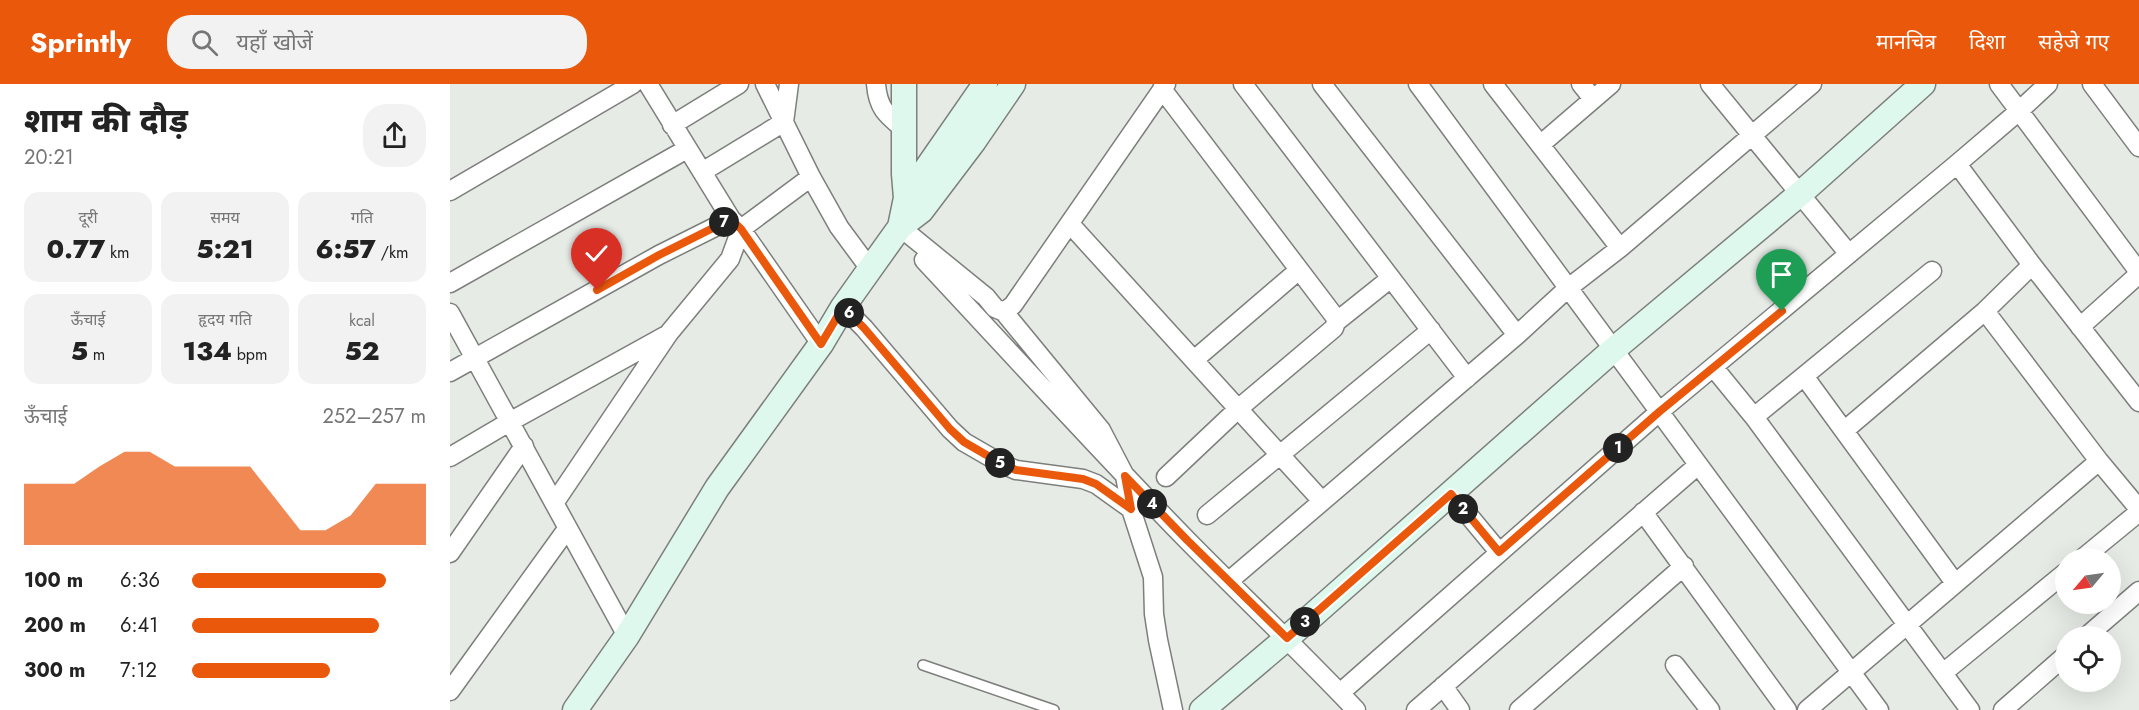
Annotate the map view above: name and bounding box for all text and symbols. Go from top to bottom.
search box [167,15,587,69]
text: Sprintly [30,22,131,63]
icon: search [188,26,221,59]
text: यहाँ खोजें [236,26,313,58]
text: मानचित्र [1876,27,1936,57]
text: दिशा [1969,27,2005,57]
text: सहेजे गए [2038,27,2109,57]
text: शाम की दौड़ [24,97,188,144]
button: share [363,104,426,167]
text: 20:21 [24,143,74,172]
text: दूरी [78,206,98,229]
text: समय [210,206,240,229]
text: गति [351,206,373,229]
pin: 7 [709,207,739,237]
text: 7 [719,210,729,233]
pin [571,228,622,290]
text: 0.77 [46,230,105,268]
text: 5:21 [196,230,254,268]
text: 6:57 [316,230,376,268]
icon: check [580,237,613,270]
text: km [105,241,130,264]
text: /km [376,241,408,264]
pin [1756,249,1807,311]
icon: arrive [1765,258,1798,291]
pin: 6 [834,298,864,328]
text: 6 [844,301,854,324]
text: ऊँचाई [71,308,105,331]
text: हृदय गति [198,308,252,331]
text: kcal [349,309,375,332]
text: 5 [71,332,88,370]
text: 134 [183,332,232,370]
text: 52 [344,332,380,370]
text: m [88,343,105,366]
text: bpm [232,343,267,366]
text: ऊँचाई [24,402,67,431]
text: 252–257 m [322,402,426,431]
pin: 1 [1603,433,1633,463]
text: 1 [1614,436,1622,459]
pin: 5 [985,448,1015,478]
text: 5 [995,451,1005,474]
pin: 4 [1137,489,1167,519]
text: 4 [1146,492,1158,515]
pin: 2 [1448,494,1478,524]
text: 2 [1458,497,1468,520]
north arrow [2055,548,2121,614]
map controls [2055,548,2121,692]
text: 100 m [24,566,83,595]
text: 6:36 [120,566,160,595]
pin: 3 [1290,607,1320,637]
text: 3 [1300,610,1310,633]
text: 200 m [24,611,86,640]
text: 6:41 [120,611,158,640]
button: locate [2055,626,2121,692]
text: 300 m [24,656,85,685]
text: 7:12 [120,656,157,685]

